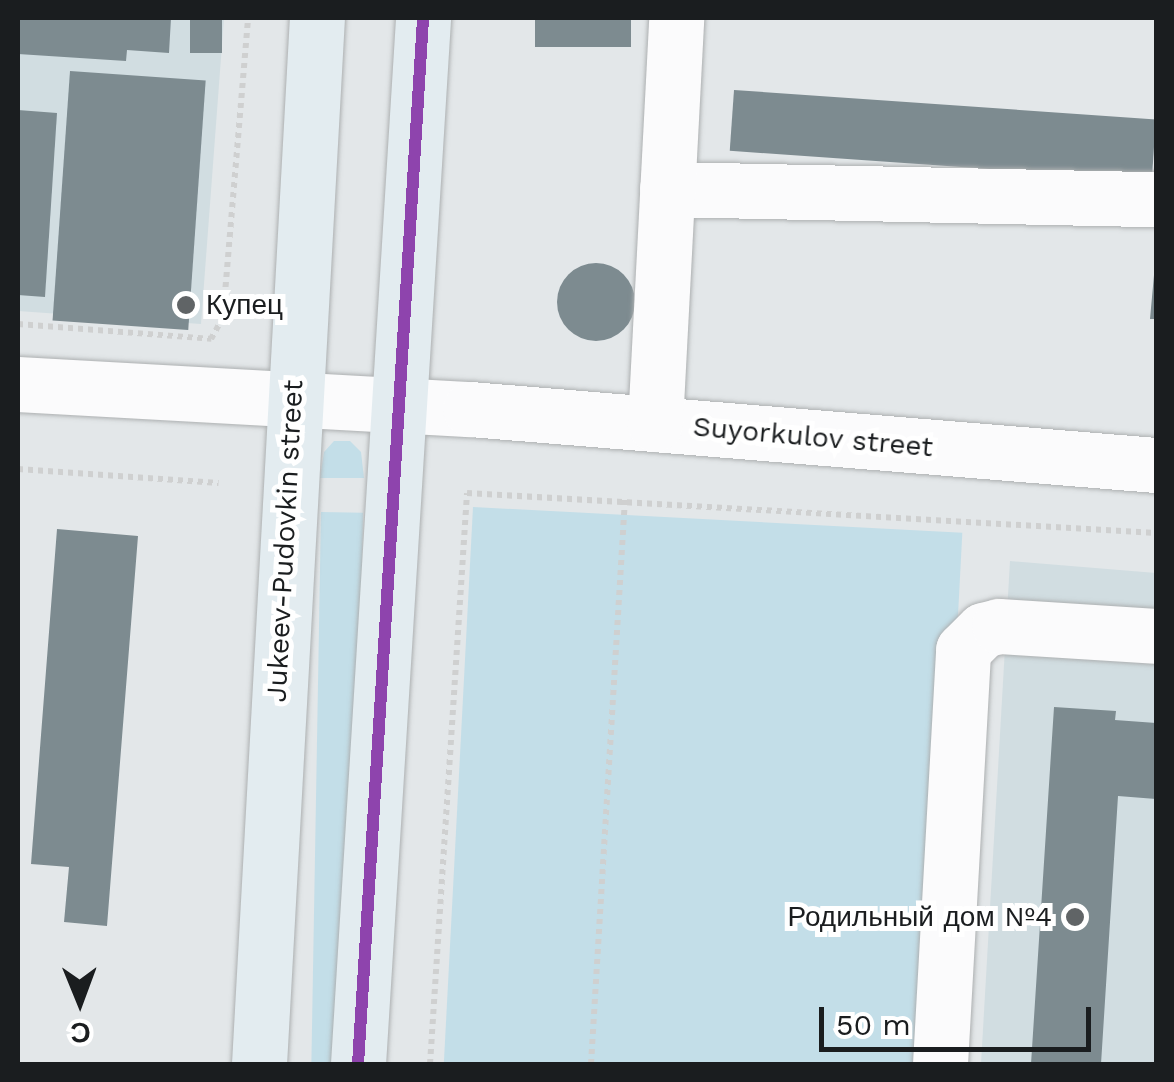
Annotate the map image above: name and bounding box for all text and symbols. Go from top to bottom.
place label: Купец [206,288,283,322]
marker: Купец [175,294,197,316]
street label: Jukeev-Pudovkin street [260,379,310,703]
street label: Suyorkulov street [691,410,935,464]
place label: Родильный дом №4 [787,900,1052,934]
marker: Родильный дом №4 [1062,904,1088,930]
north arrow [30,952,130,1052]
scale bar [824,987,1096,1049]
text: 50 m [836,1007,911,1042]
text: С [70,1016,91,1049]

